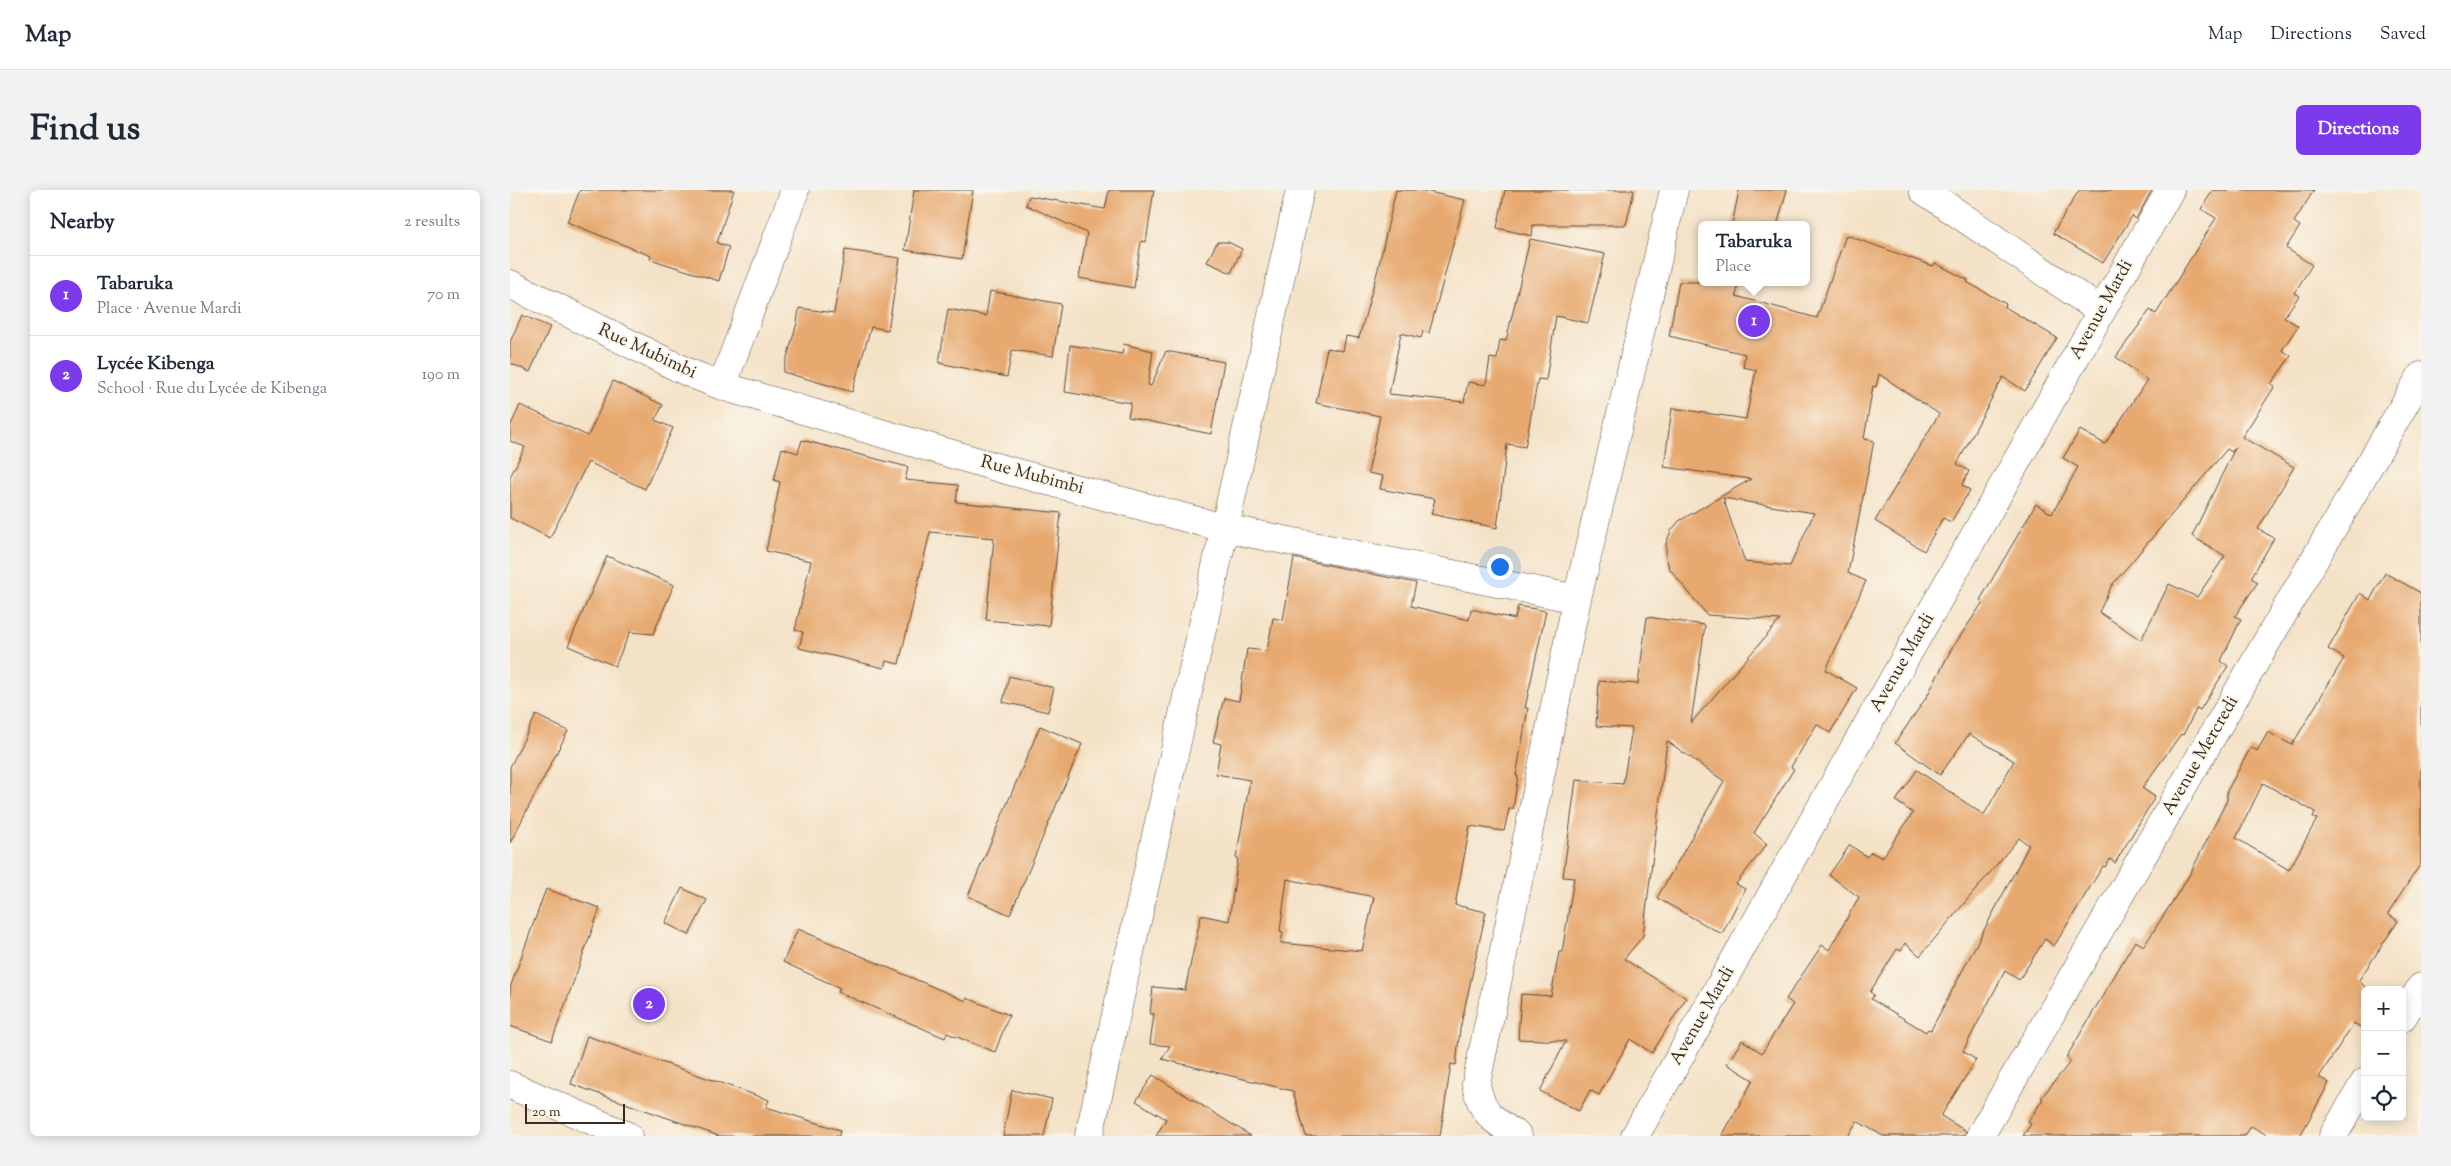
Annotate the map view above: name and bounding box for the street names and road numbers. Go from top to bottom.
street label: Avenue Mardi [2064,255,2140,365]
street label: Rue Mubimbi [593,318,701,386]
street label: Rue Mubimbi [977,450,1087,502]
street label: Avenue Mardi [1864,609,1942,717]
street label: Avenue Mercredi [2156,692,2246,820]
street label: Avenue Mardi [1664,962,1742,1070]

